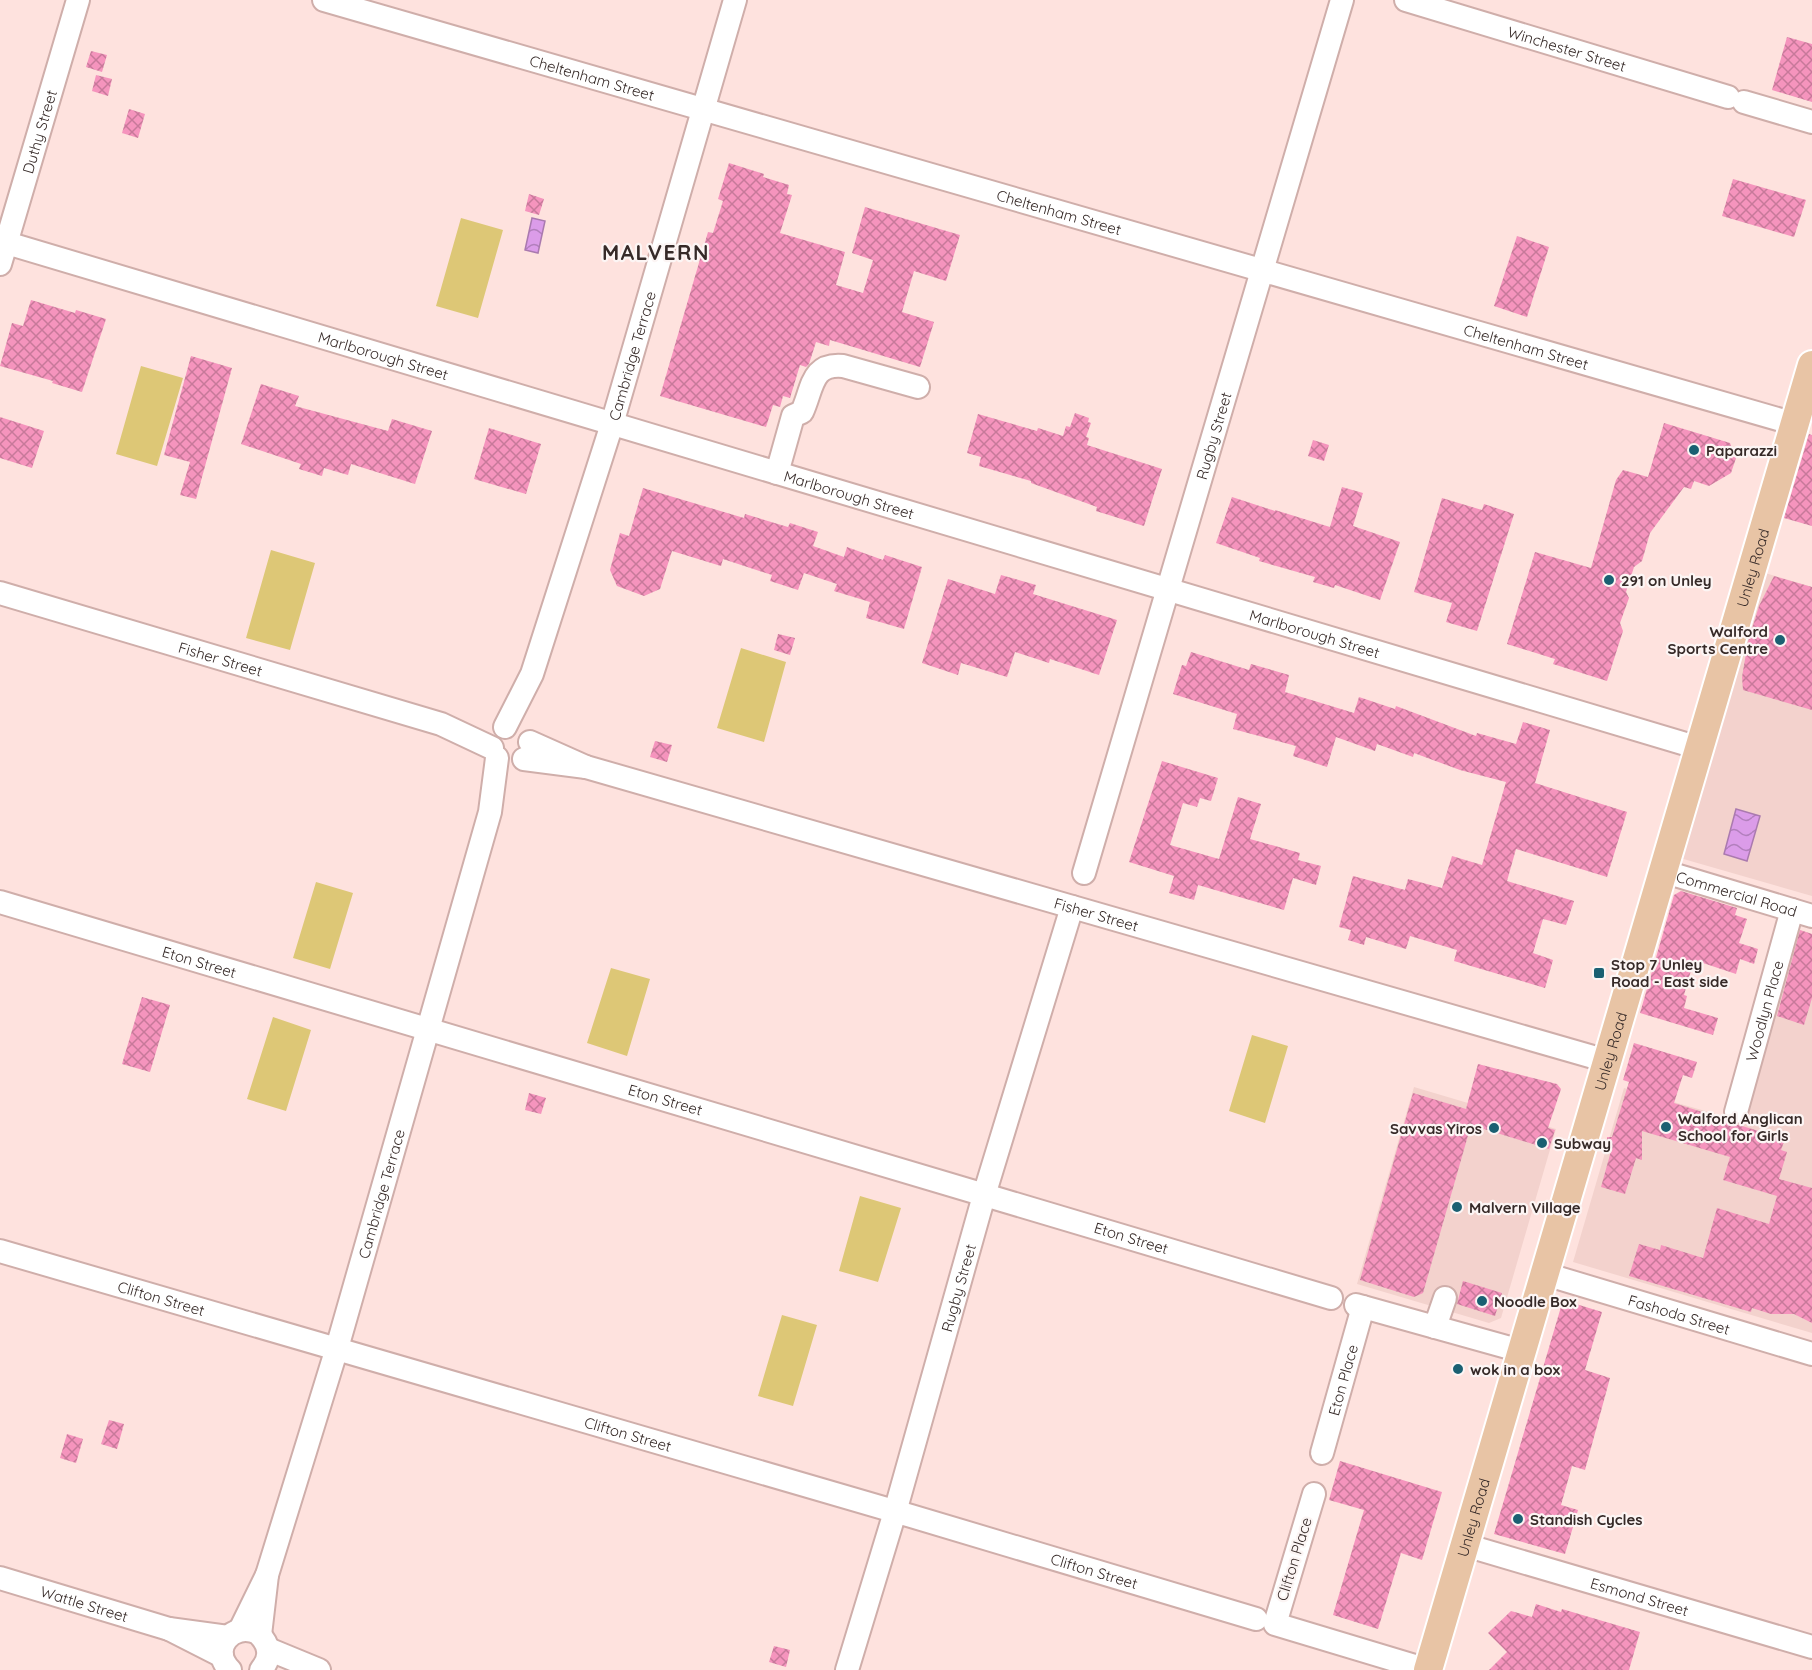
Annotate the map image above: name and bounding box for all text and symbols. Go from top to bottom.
street label: Winchester Street [1505,22,1628,75]
street label: Cheltenham Street [528,50,657,104]
street label: Duthy Street [18,87,60,176]
street label: Cheltenham Street [995,185,1124,239]
district label: MALVERN [602,239,710,265]
street label: Cambridge Terrace [604,289,660,423]
street label: Cheltenham Street [1462,320,1591,373]
street label: Marlborough Street [316,327,451,384]
street label: Rugby Street [1191,390,1235,482]
place label: Paparazzi [1706,441,1777,460]
marker: Paparazzi [1687,443,1701,457]
street label: Marlborough Street [782,466,916,523]
street label: Unley Road [1732,526,1773,609]
place label: 291 on Unley [1621,571,1712,590]
marker: 291 on Unley [1602,573,1616,587]
street label: Marlborough Street [1247,605,1382,662]
place label: Walford Sports Centre [1668,622,1768,658]
marker: Walford Sports Centre [1773,633,1787,647]
street label: Fisher Street [176,637,265,680]
street label: Commercial Road [1674,866,1799,920]
street label: Fisher Street [1052,893,1141,935]
street label: Eton Street [160,942,239,981]
place label: Stop 7 Unley Road - East side [1611,955,1729,991]
street label: Woodlyn Place [1741,958,1787,1063]
marker: Stop 7 Unley Road - East side [1592,966,1606,980]
street label: Unley Road [1590,1010,1631,1093]
street label: Eton Street [626,1079,705,1119]
place label: Walford Anglican School for Girls [1678,1109,1803,1145]
place label: Savvas Yiros [1390,1119,1482,1138]
marker: Walford Anglican School for Girls [1659,1120,1673,1134]
marker: Savvas Yiros [1487,1121,1501,1135]
street label: Cambridge Terrace [354,1127,409,1261]
place label: Subway [1554,1134,1611,1153]
marker: Subway [1535,1136,1549,1150]
place label: Malvern Village [1469,1198,1581,1217]
marker: Malvern Village [1450,1200,1464,1214]
street label: Eton Street [1092,1218,1171,1258]
street label: Rugby Street [937,1242,979,1334]
street label: Clifton Street [116,1276,207,1320]
street label: Fashoda Street [1626,1290,1732,1338]
place label: Noodle Box [1494,1292,1577,1311]
marker: Noodle Box [1475,1294,1489,1308]
street label: Eton Place [1324,1342,1362,1418]
place label: wok in a box [1470,1360,1561,1379]
marker: wok in a box [1451,1362,1465,1376]
street label: Clifton Street [582,1412,674,1455]
street label: Unley Road [1452,1476,1493,1559]
place label: Standish Cycles [1530,1510,1643,1529]
marker: Standish Cycles [1511,1512,1525,1526]
street label: Clifton Place [1272,1515,1316,1603]
street label: Clifton Street [1048,1549,1140,1593]
street label: Esmond Street [1588,1573,1691,1620]
street label: Wattle Street [38,1581,130,1626]

